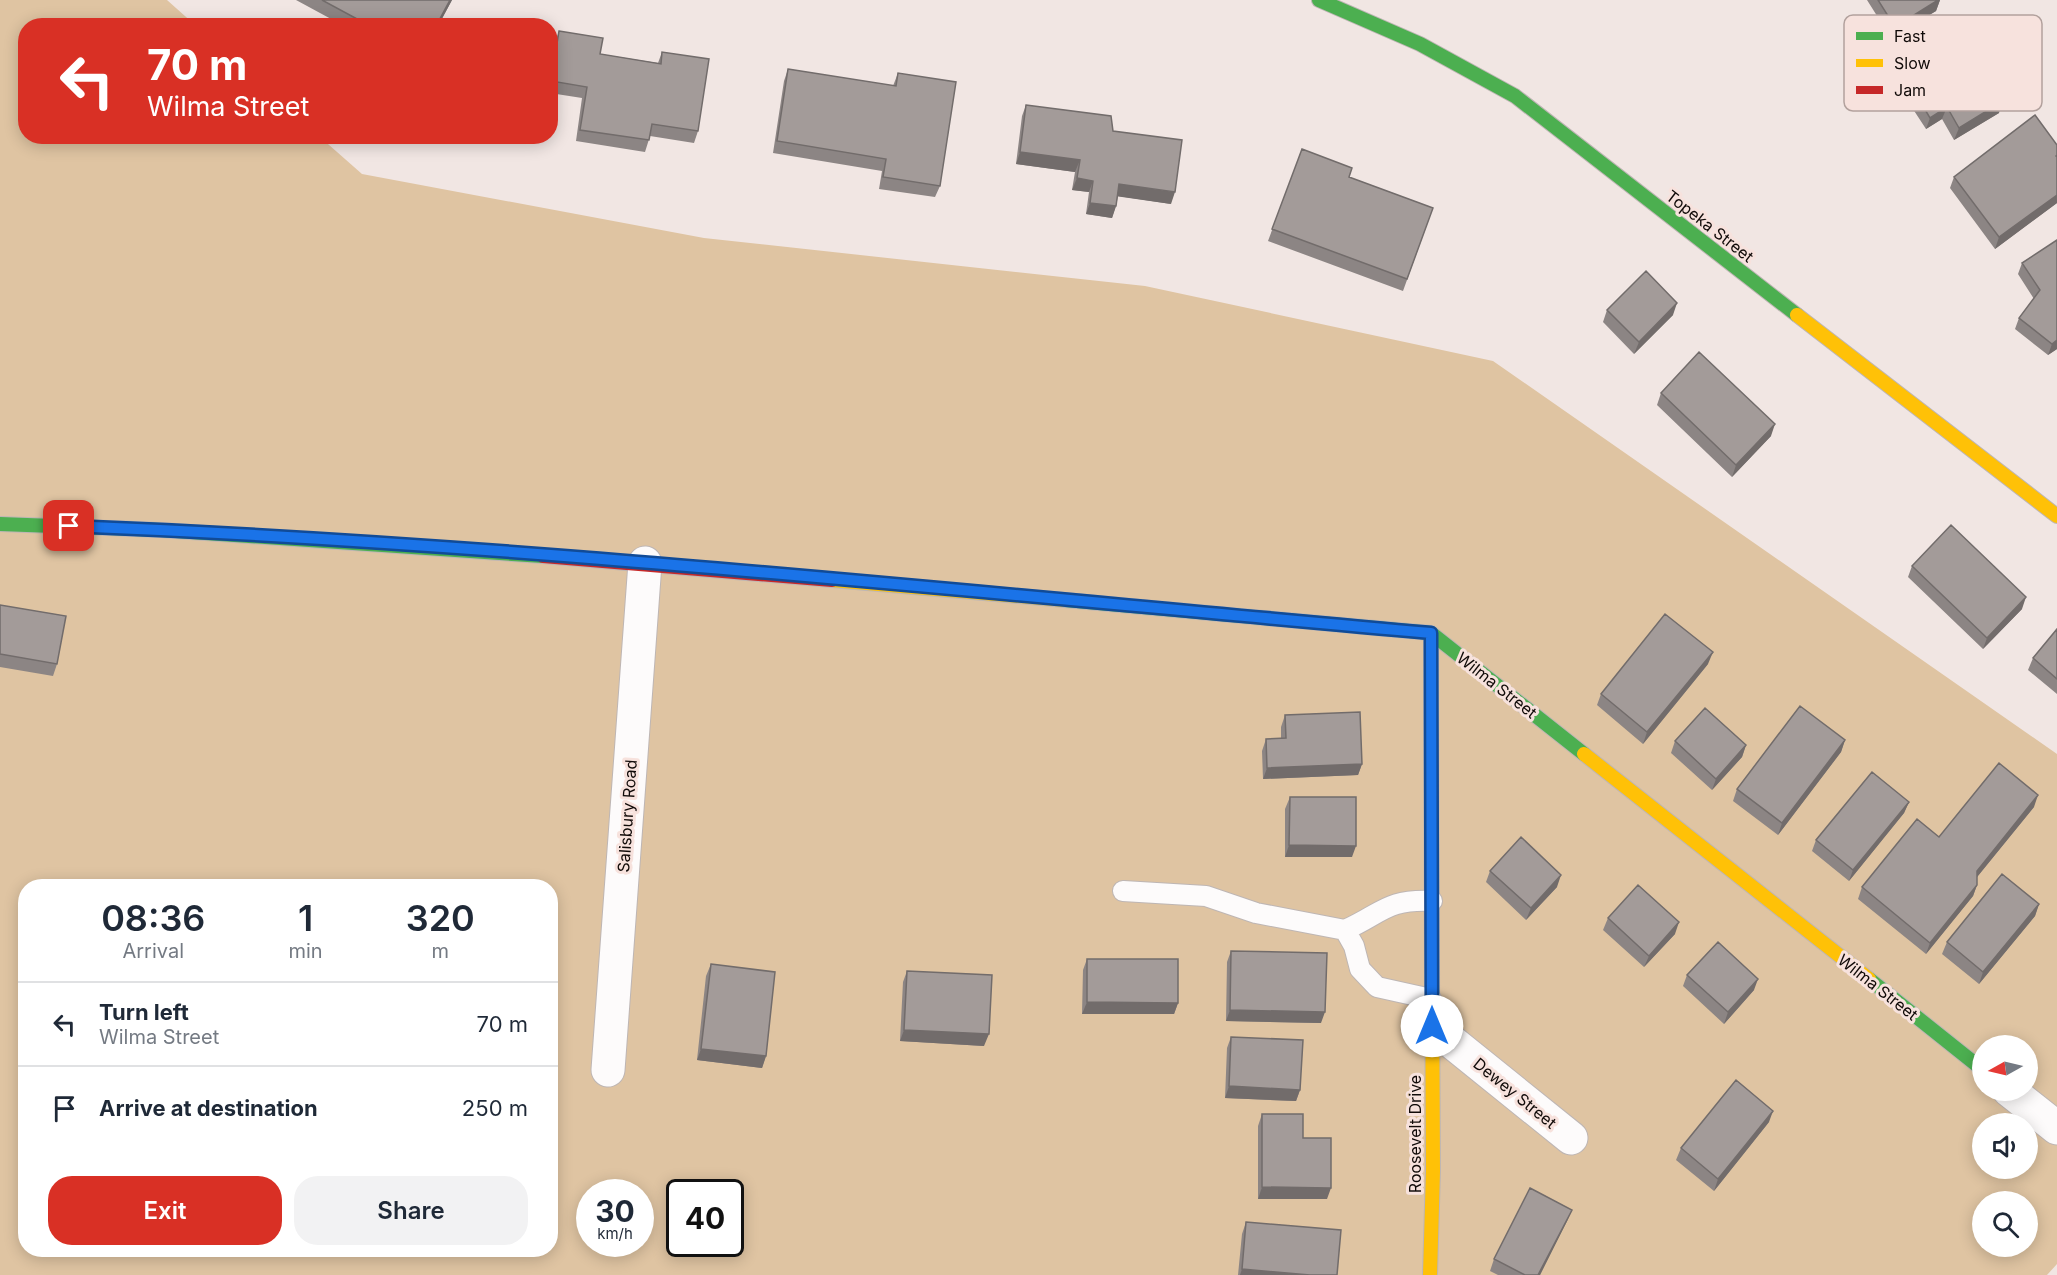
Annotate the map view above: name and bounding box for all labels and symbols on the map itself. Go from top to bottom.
legend [1844,15,2042,111]
text: Fast [1894,26,1926,46]
text: Slow [1894,53,1931,73]
text: Jam [1894,80,1926,100]
street label: Topeka Street [1662,186,1758,266]
pin [43,500,94,551]
street label: Wilma Street [1453,648,1541,722]
street label: Salisbury Road [613,759,641,873]
street label: Wilma Street [1834,950,1922,1024]
position arrow [1400,994,1464,1058]
north arrow [1972,1035,2038,1101]
street label: Dewey Street [1469,1053,1561,1133]
street label: Roosevelt Drive [1405,1075,1425,1193]
speed limit sign: 40 [666,1179,744,1257]

